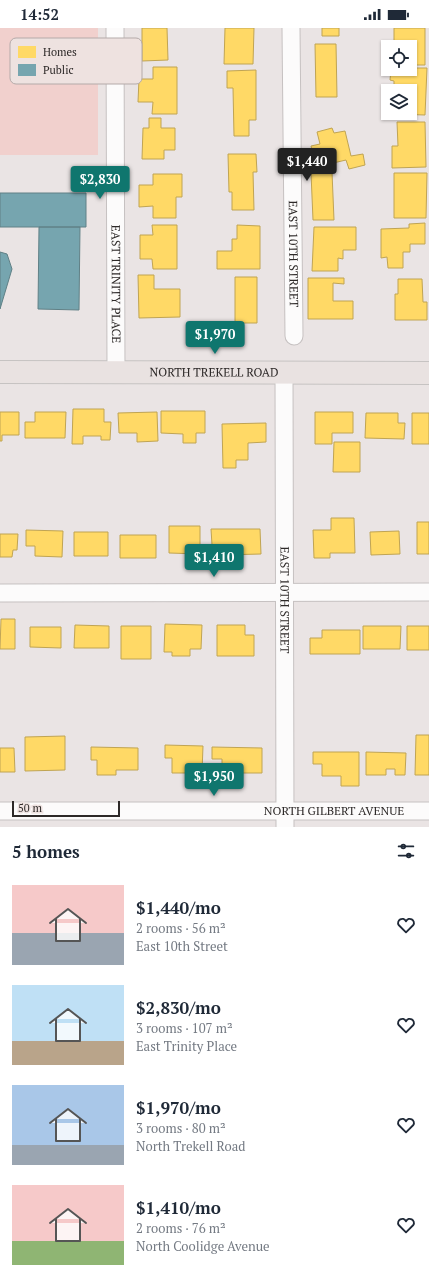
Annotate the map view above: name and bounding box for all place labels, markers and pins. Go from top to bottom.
pin: $1,440 [274,148,340,182]
pin: $2,830 [67,166,133,200]
pin: $1,970 [182,321,248,355]
pin: $1,410 [181,544,247,578]
pin: $1,950 [181,763,247,797]

